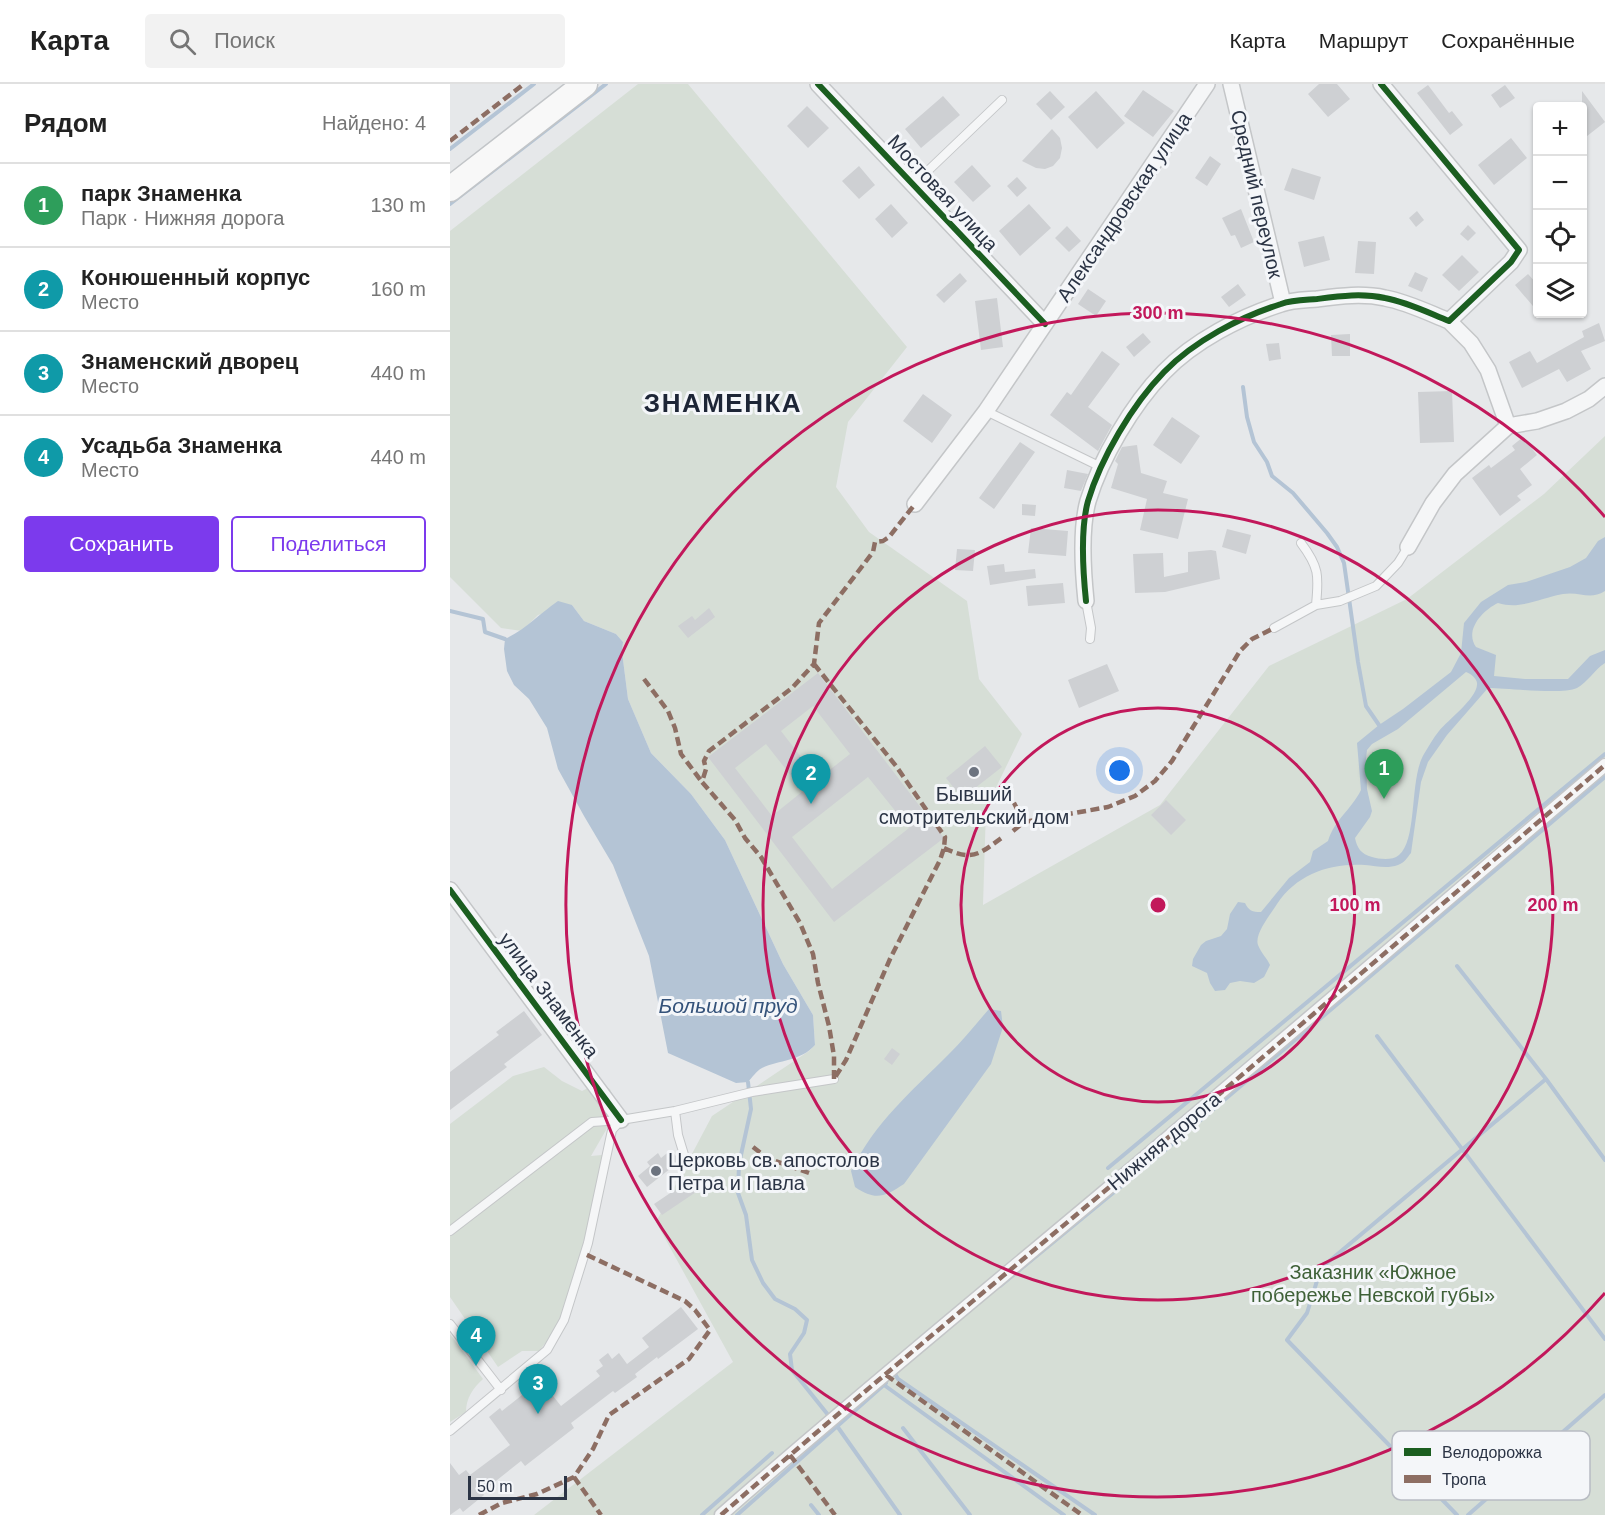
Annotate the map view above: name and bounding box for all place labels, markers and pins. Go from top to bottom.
pin: 1 [1364,750,1404,799]
pin: 2 [792,754,830,804]
marker: Бывший смотрительский дом [967,765,981,779]
place label: Бывший смотрительский дом [879,783,1069,828]
centre of rings [1148,895,1168,915]
place label: Церковь св. апостолов Петра и Павла [668,1149,880,1194]
marker: Церковь св. апостолов Петра и Павла [649,1164,663,1178]
pin: 4 [456,1316,496,1366]
pin: 3 [518,1364,557,1414]

